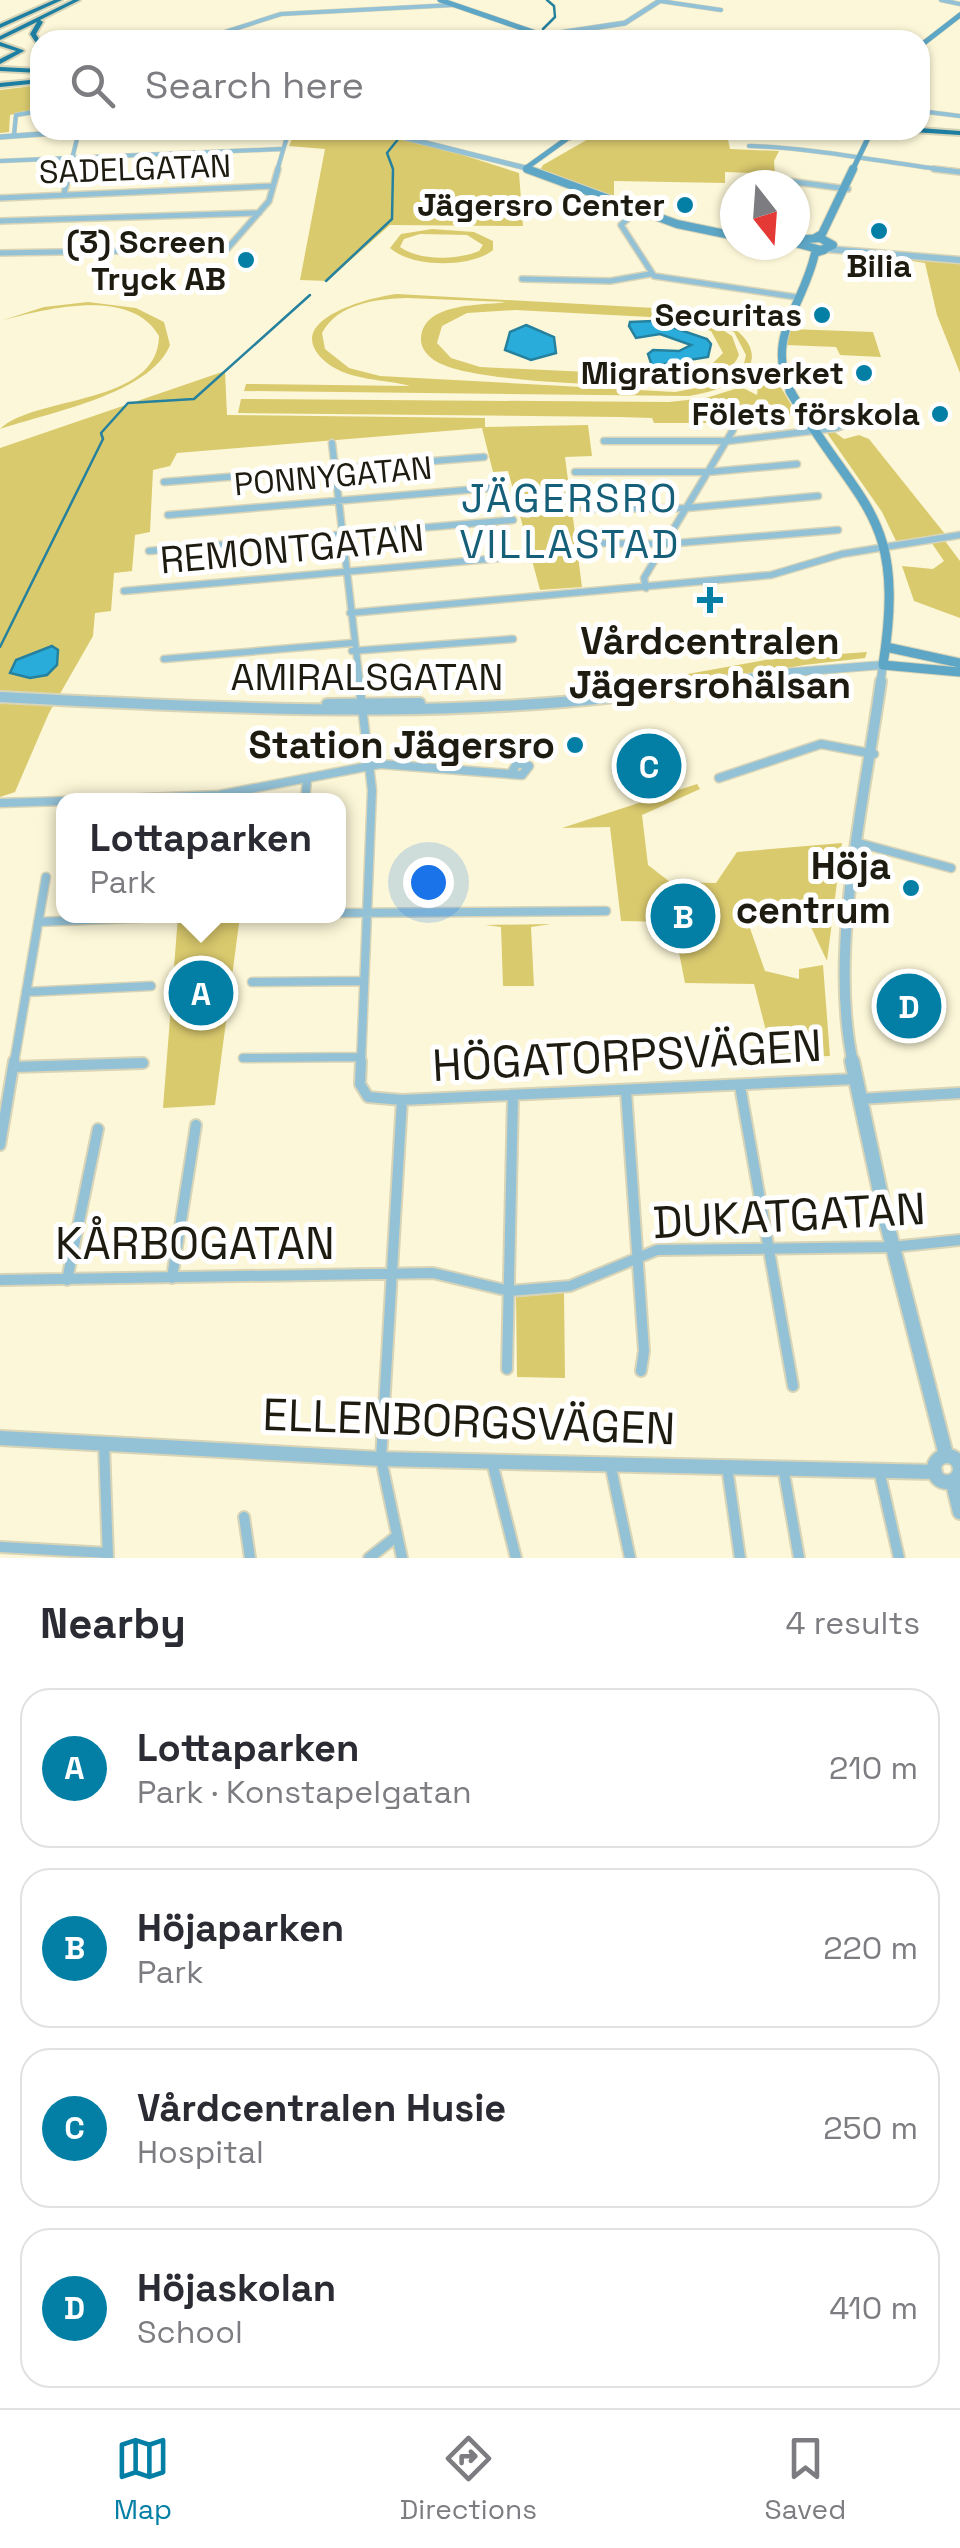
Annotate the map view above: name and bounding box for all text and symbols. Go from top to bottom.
search box [30,30,930,140]
icon: search [65,58,120,113]
text: Search here [145,61,364,109]
street label: SADELGATAN [38,146,232,192]
north arrow [720,170,810,260]
place label: Jägersro Center [417,185,665,225]
marker: Jägersro Center [674,194,696,216]
marker: Bilia [868,220,890,242]
place label: (3) Screen Tryck AB [66,222,226,299]
place label: Bilia [846,246,912,286]
marker: (3) Screen Tryck AB [235,249,257,271]
place label: Securitas [655,295,802,335]
marker: Securitas [811,304,833,326]
place label: Migrationsverket [581,353,844,393]
marker: Migrationsverket [853,362,875,384]
place label: Fölets förskola [692,394,920,434]
marker: Fölets förskola [929,403,951,425]
street label: PONNYGATAN [232,447,434,505]
district label: JÄGERSRO VILLASTAD [459,473,681,570]
street label: REMONTGATAN [158,514,426,584]
marker: Vårdcentralen Jägersrohälsan [697,587,723,613]
place label: Vårdcentralen Jägersrohälsan [569,617,851,709]
street label: AMIRALSGATAN [231,653,503,701]
place label: Station Jägersro [249,721,555,769]
pin: C [616,728,682,804]
marker: Station Jägersro [564,734,586,756]
popup [56,793,346,923]
text: Lottaparken [90,814,312,862]
place label: Höja centrum [736,842,891,934]
your location [403,857,454,908]
text: Park [90,862,156,902]
marker: Höja centrum [900,877,922,899]
pin: B [650,878,716,954]
pin: A [168,956,234,1030]
pin: D [876,968,942,1044]
street label: HÖGATORPSVÄGEN [431,1017,823,1094]
street label: DUKATGATAN [651,1180,927,1251]
street label: KÅRBOGATAN [55,1215,335,1272]
street label: ELLENBORGSVÄGEN [262,1386,676,1457]
text: Nearby [40,1597,186,1650]
text: 4 results [785,1603,920,1643]
text: Lottaparken [137,1724,359,1772]
text: A [64,1748,85,1788]
text: 210 m [829,1748,918,1788]
text: Park · Konstapelgatan [137,1772,472,1812]
text: Höjaparken [137,1904,344,1952]
text: B [64,1928,85,1968]
text: 220 m [823,1928,918,1968]
text: Park [137,1952,204,1992]
text: Vårdcentralen Husie [137,2084,506,2132]
text: C [64,2108,85,2148]
text: 250 m [823,2108,918,2148]
text: Hospital [137,2132,264,2172]
text: Höjaskolan [137,2264,336,2312]
text: D [64,2288,85,2328]
text: 410 m [829,2288,918,2328]
text: School [137,2312,243,2352]
tab: Map [114,2431,172,2527]
tab: Directions [400,2431,537,2527]
tab: Saved [765,2431,846,2527]

